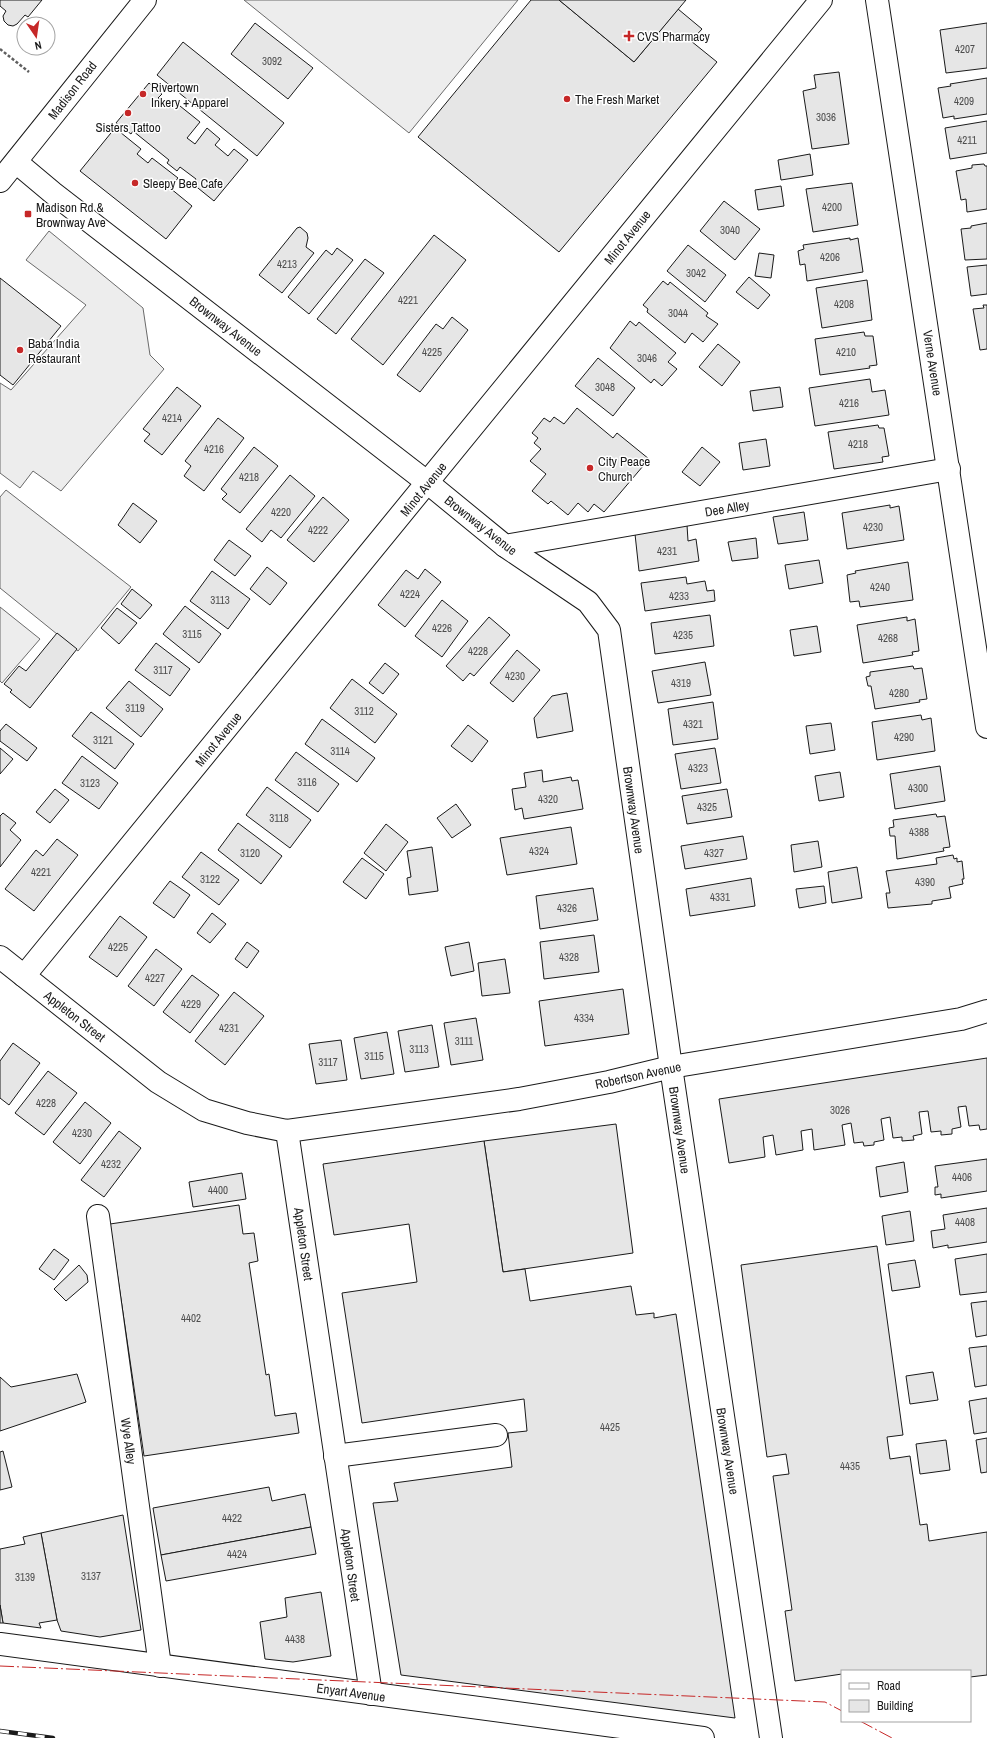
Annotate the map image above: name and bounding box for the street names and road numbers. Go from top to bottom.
street label: Madison Road [44,58,100,123]
street label: Minot Avenue [600,207,654,268]
street label: Brownway Avenue [186,293,265,360]
street label: Verne Avenue [919,329,946,397]
street label: Minot Avenue [396,459,450,520]
street label: Brownway Avenue [441,492,520,559]
street label: Dee Alley [703,496,751,521]
street label: Minot Avenue [191,709,245,770]
street label: Brownway Avenue [619,766,648,855]
street label: Appleton Street [40,986,109,1046]
street label: Robertson Avenue [594,1058,683,1093]
street label: Brownway Avenue [665,1086,694,1175]
street label: Appleton Street [290,1206,317,1282]
street label: Brownway Avenue [712,1407,743,1496]
street label: Wye Alley [117,1417,140,1466]
street label: Appleton Street [337,1527,364,1603]
street label: Enyart Avenue [315,1679,386,1706]

